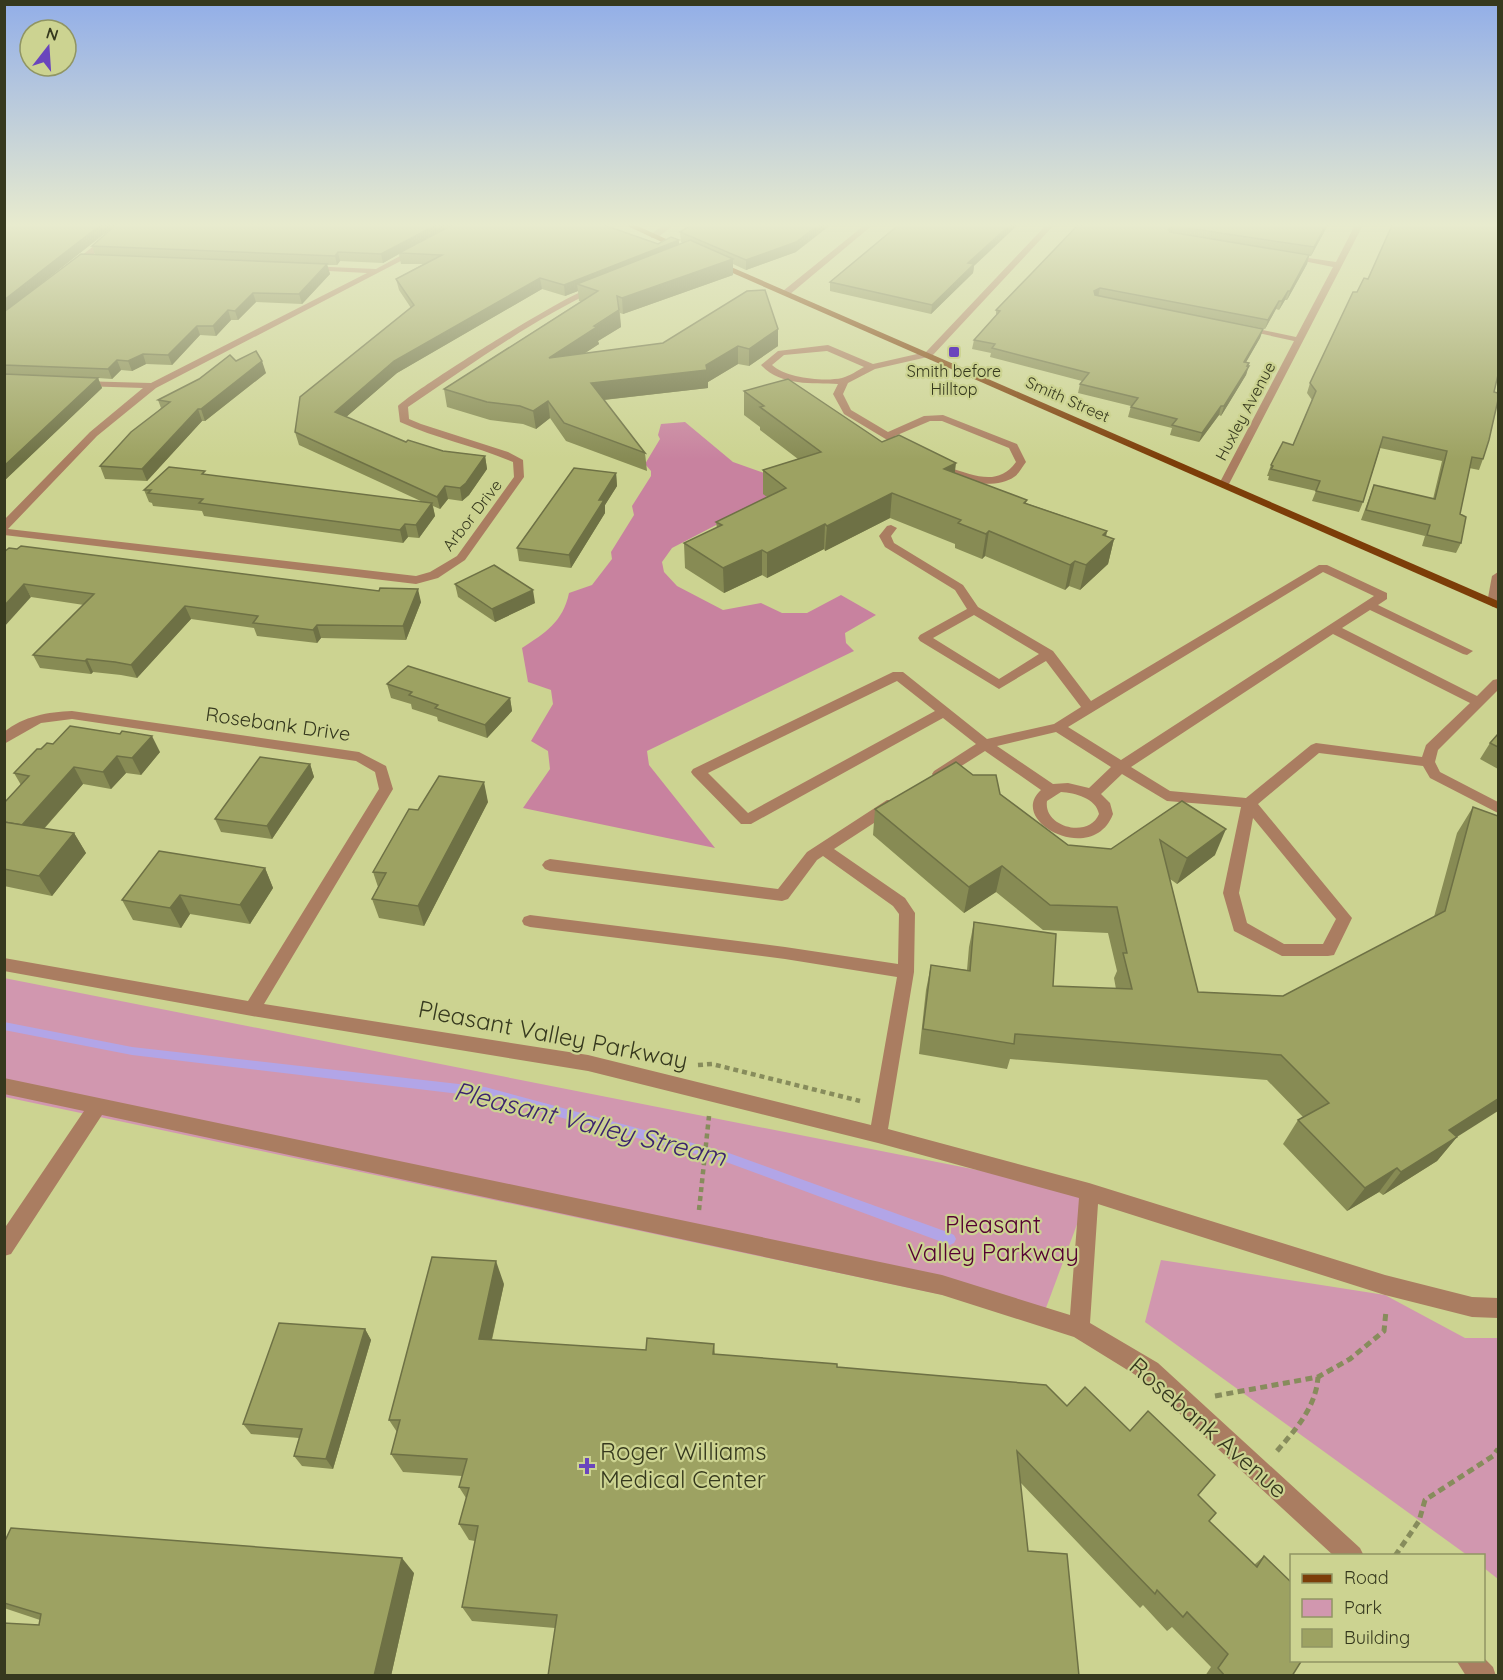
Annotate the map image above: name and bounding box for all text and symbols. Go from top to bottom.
north arrow [18,18,78,78]
text: N [44,22,61,45]
marker: Smith before Hilltop [947,345,961,359]
street label: Huxley Avenue [1211,358,1279,464]
place label: Smith before Hilltop [907,361,1001,399]
street label: Smith Street [1023,372,1113,426]
street label: Arbor Drive [438,475,506,555]
street label: Rosebank Drive [204,701,352,746]
street label: Pleasant Valley Parkway [416,993,691,1075]
water label: Pleasant Valley Stream [451,1074,731,1174]
park label: Pleasant Valley Parkway [907,1209,1079,1267]
street label: Rosebank Avenue [1123,1350,1294,1504]
place label: Roger Williams Medical Center [600,1436,767,1494]
marker: Roger Williams Medical Center [578,1457,596,1475]
legend [1290,1554,1485,1662]
text: Road [1344,1566,1389,1589]
text: Park [1344,1596,1382,1619]
text: Building [1344,1626,1410,1649]

